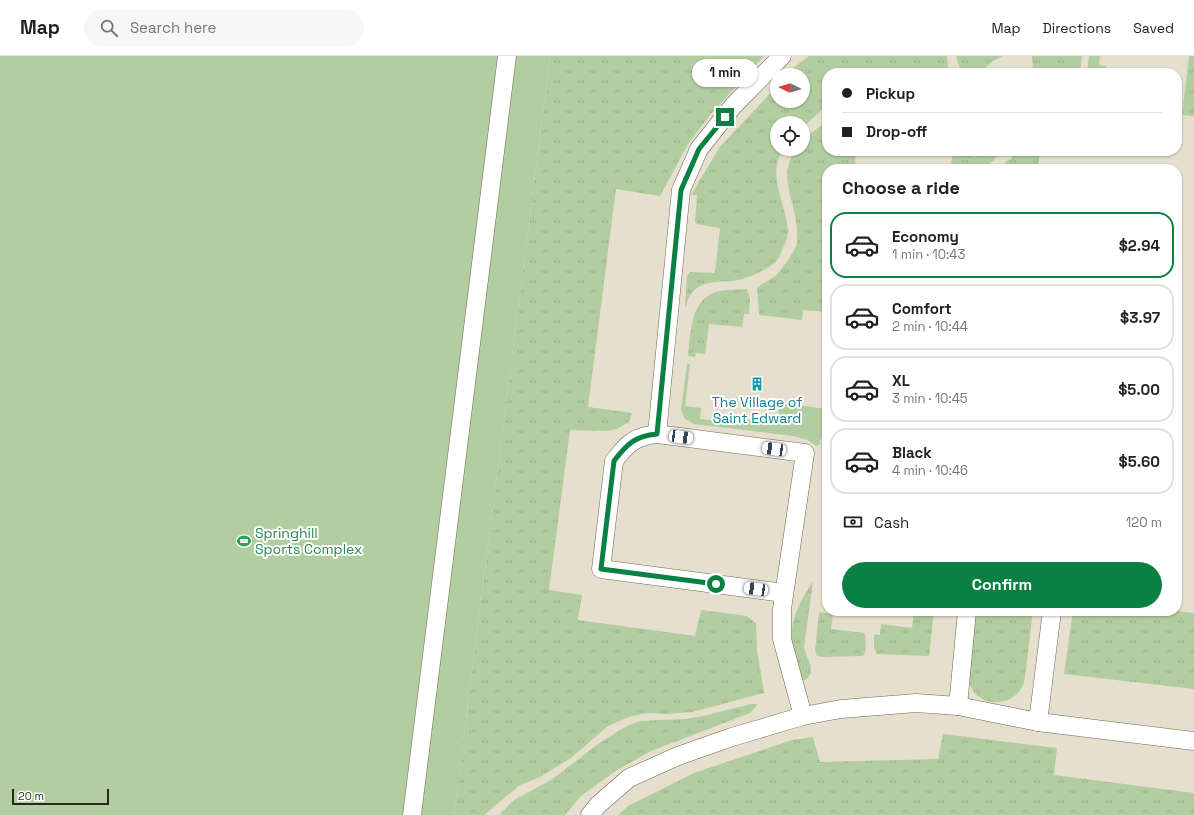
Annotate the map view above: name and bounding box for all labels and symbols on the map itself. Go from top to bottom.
callout: 1 min [692,59,758,87]
north arrow [770,68,810,108]
route end [716,108,734,126]
building icon: The Village of Saint Edward [749,376,765,392]
place label: The Village of Saint Edward [712,393,802,427]
car [668,429,694,445]
car [761,441,787,457]
place label: Springhill Sports Complex [255,524,362,558]
sports icon: Springhill Sports Complex [236,533,252,549]
route start [707,575,725,593]
car [743,581,769,597]
scale bar [12,787,109,806]

